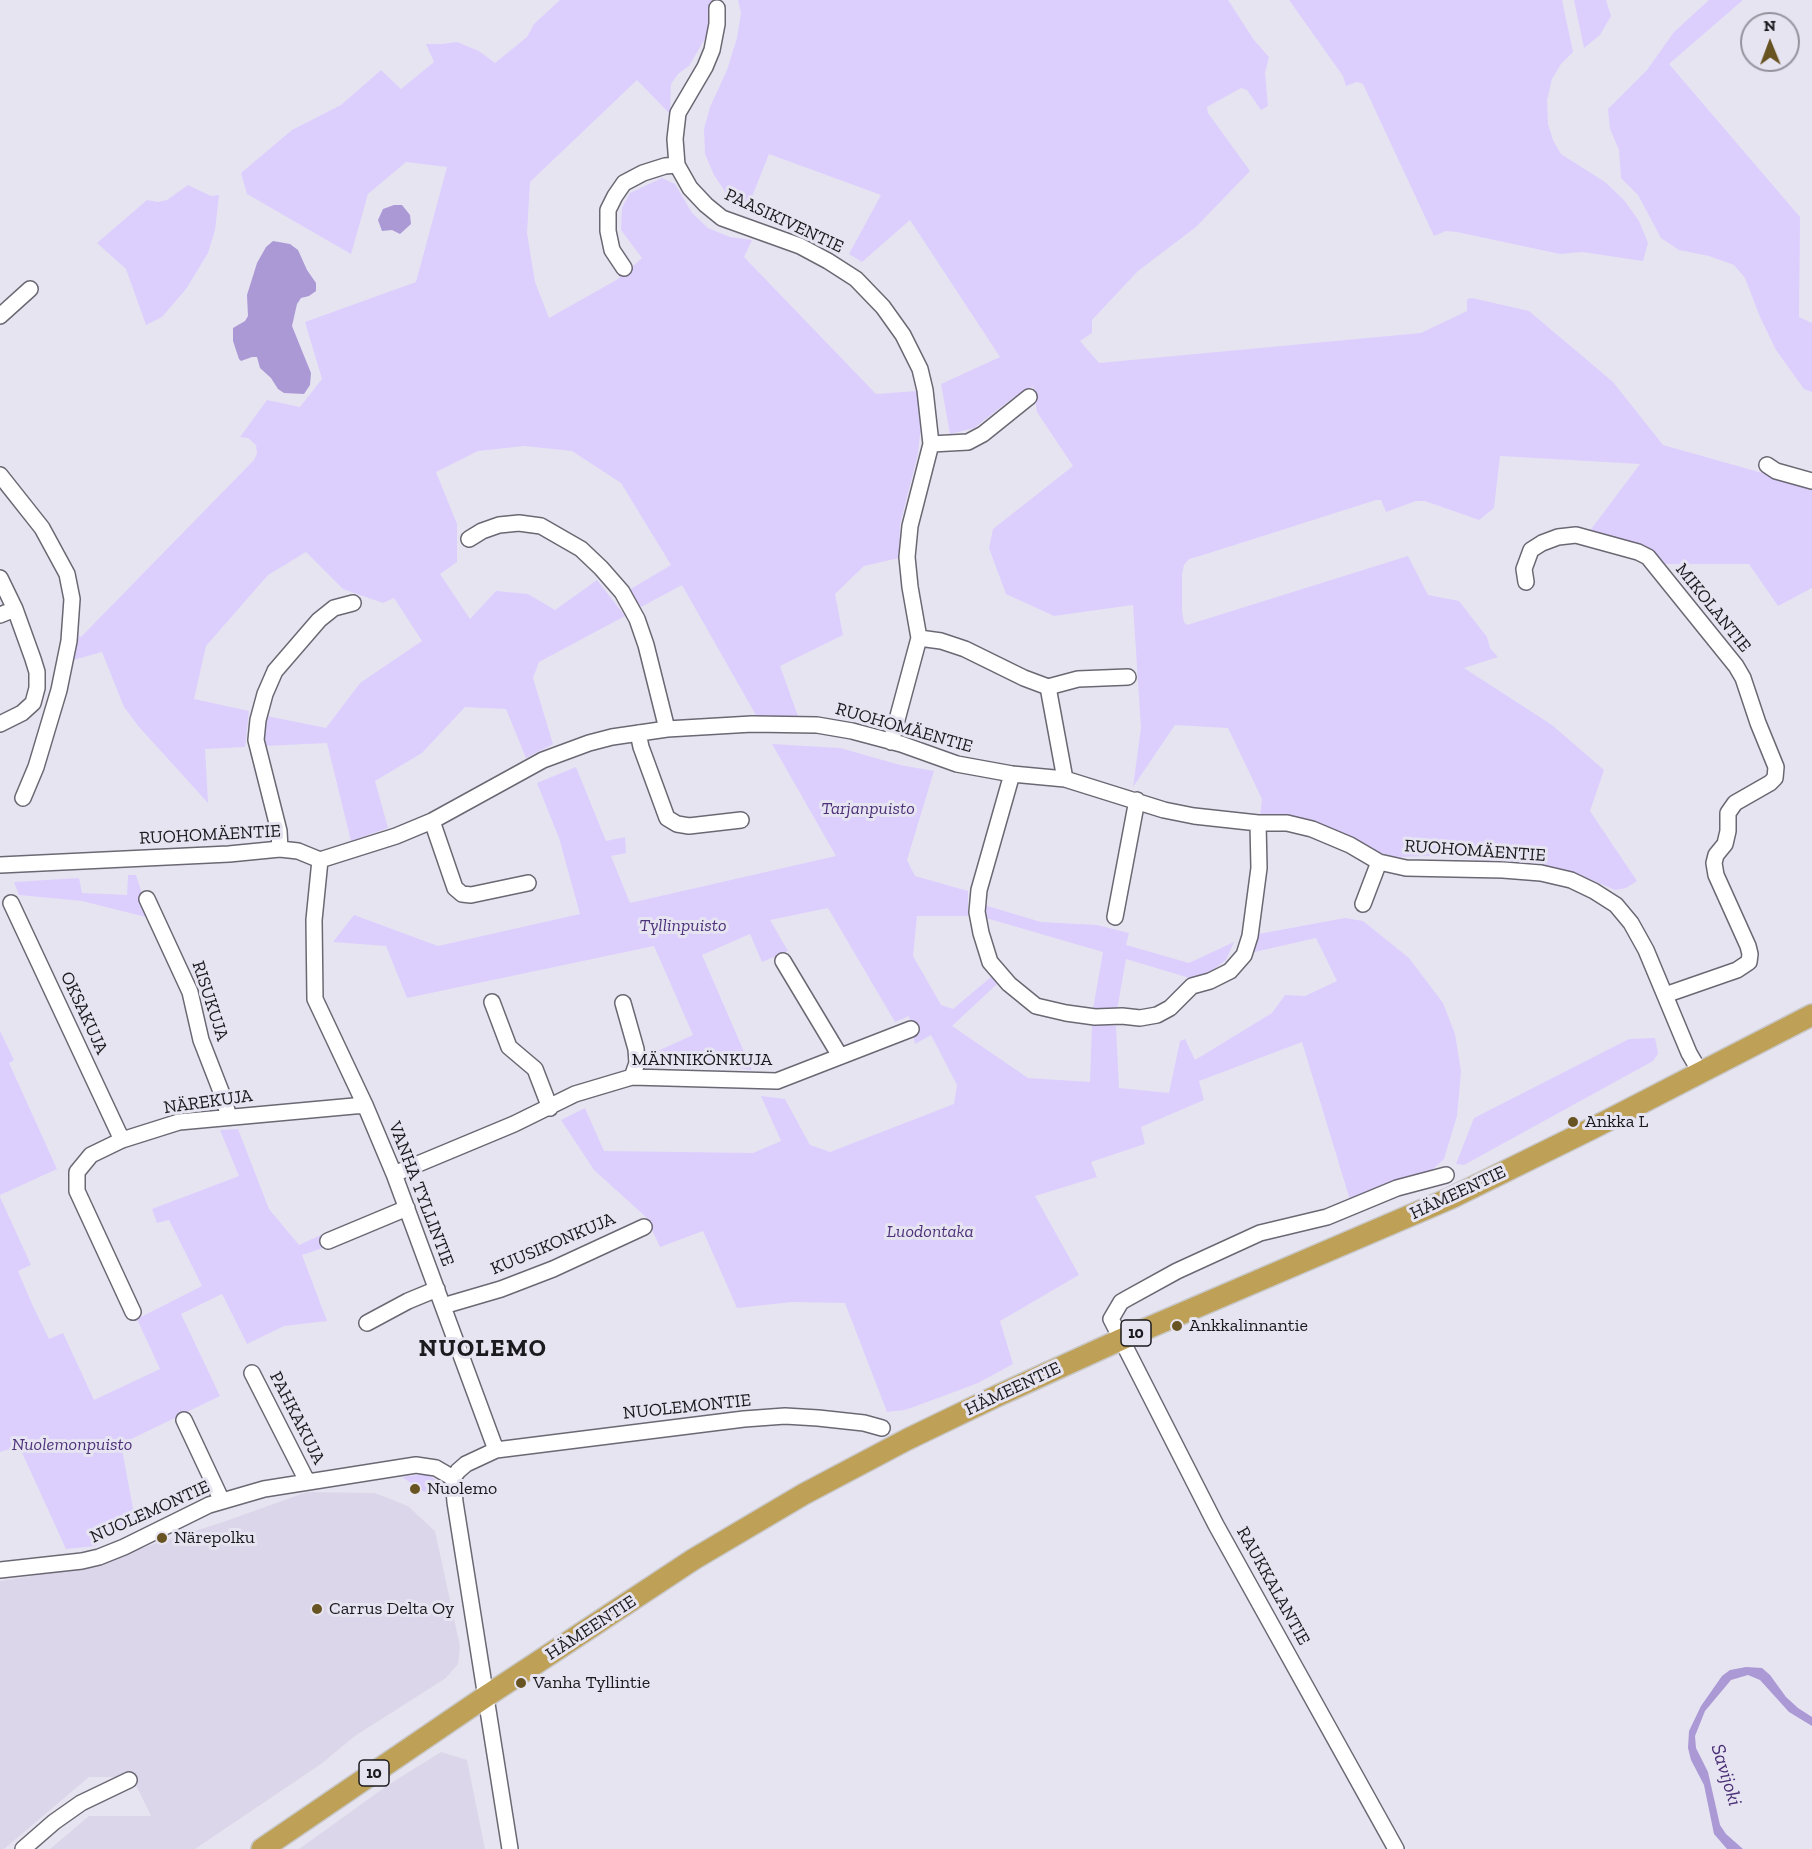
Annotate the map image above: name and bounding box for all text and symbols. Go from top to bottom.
north arrow [1740,12,1800,72]
text: N [1763,16,1776,35]
street label: PAASIKIVENTIE [721,184,847,258]
street label: MIKOLANTIE [1671,559,1755,657]
street label: RUOHOMÄENTIE [833,698,975,758]
park label: Tarjanpuisto [821,798,915,820]
street label: RUOHOMÄENTIE [139,821,281,849]
street label: RUOHOMÄENTIE [1404,835,1546,867]
park label: Tyllinpuisto [639,915,727,937]
street label: RISUKUJA [187,958,233,1044]
street label: OKSAKUJA [55,968,113,1058]
street label: MÄNNIKÖNKUJA [632,1049,772,1071]
street label: NÄREKUJA [162,1085,254,1119]
place label: Ankka L [1585,1111,1648,1133]
marker: Ankka L [1566,1115,1580,1129]
street label: VANHA TYLLINTIE [383,1119,459,1269]
street label: HÄMEENTIE [1407,1161,1509,1225]
street label: KUUSIKONKUJA [487,1208,619,1280]
park label: Luodontaka [887,1221,973,1243]
place label: Ankkalinnantie [1189,1315,1308,1337]
marker: Ankkalinnantie [1170,1319,1184,1333]
road number: 10 [1121,1320,1151,1346]
district label: NUOLEMO [419,1335,547,1363]
street label: HÄMEENTIE [962,1357,1064,1421]
street label: PAHKAKUJA [264,1368,330,1468]
street label: NUOLEMONTIE [622,1390,752,1424]
park label: Nuolemonpuisto [12,1434,132,1456]
street label: NUOLEMONTIE [87,1476,213,1548]
place label: Nuolemo [427,1478,497,1500]
marker: Nuolemo [408,1482,422,1496]
street label: RAUKKALANTIE [1232,1523,1314,1649]
place label: Närepolku [174,1527,255,1549]
marker: Närepolku [155,1531,169,1545]
street label: HÄMEENTIE [542,1591,640,1665]
place label: Carrus Delta Oy [329,1598,454,1620]
marker: Carrus Delta Oy [310,1602,324,1616]
place label: Vanha Tyllintie [533,1672,650,1694]
marker: Vanha Tyllintie [514,1676,528,1690]
water label: Savijoki [1705,1741,1747,1809]
road number: 10 [359,1760,389,1786]

